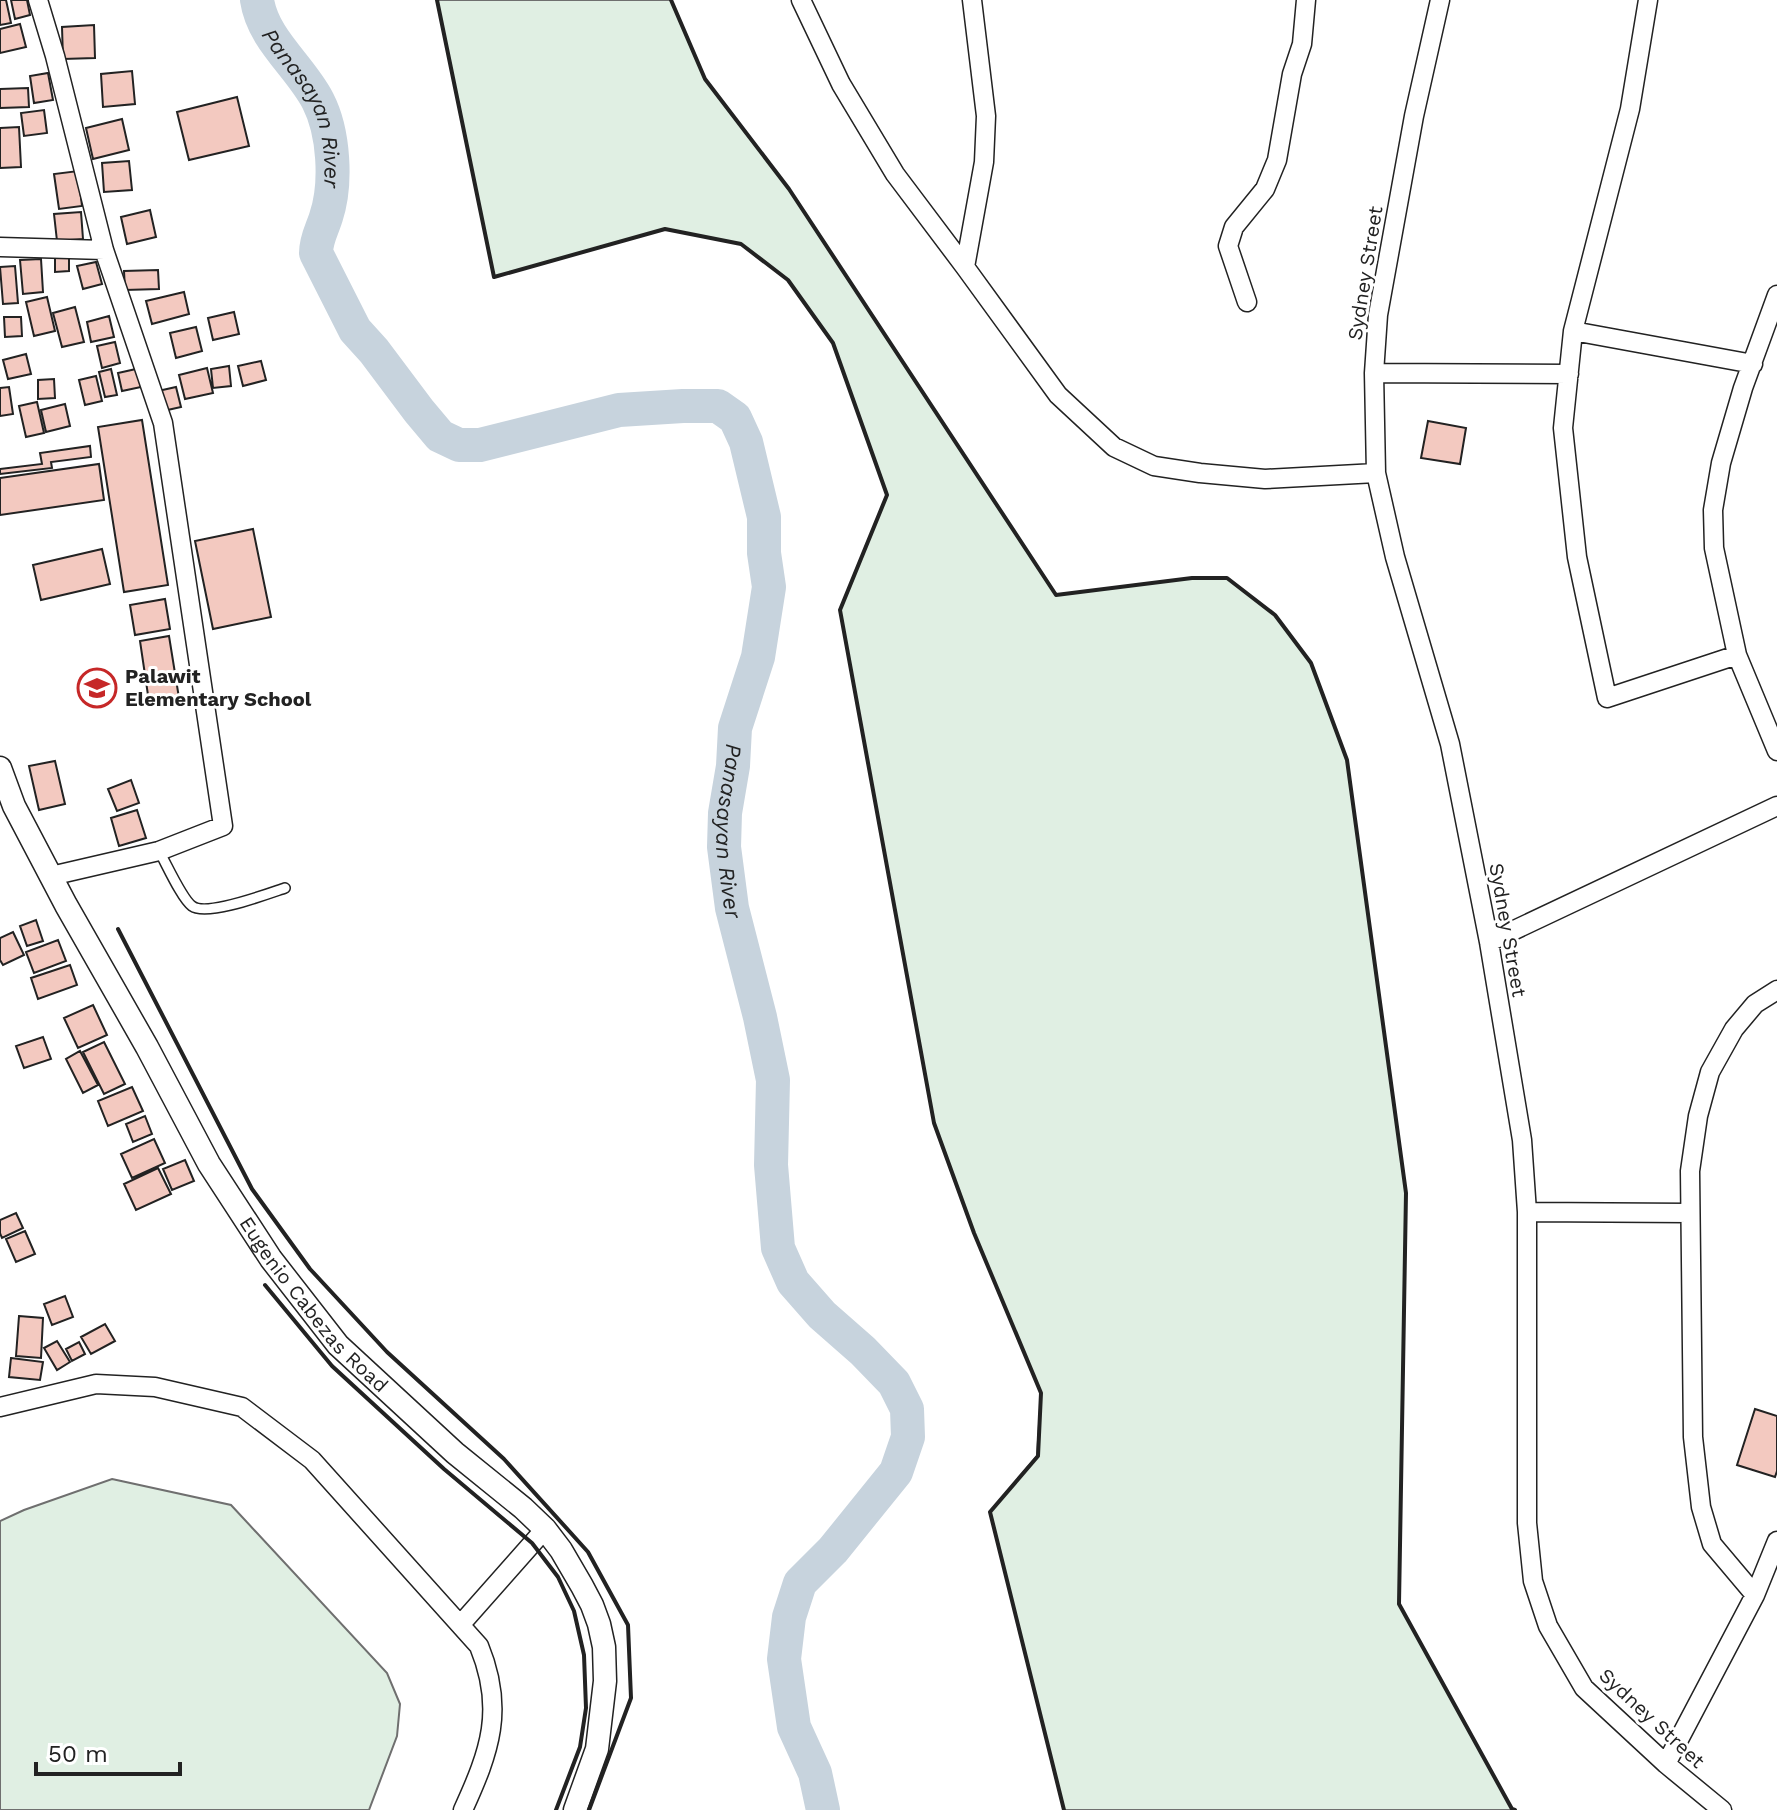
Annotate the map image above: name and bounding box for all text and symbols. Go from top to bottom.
water label: Panasayan River [257,23,345,190]
street label: Sydney Street [1343,204,1388,342]
place label: Palawit Elementary School [125,664,312,711]
school or university icon: Palawit Elementary School [76,667,118,709]
water label: Panasayan River [711,743,747,922]
street label: Sydney Street [1484,861,1532,999]
street label: Eugenio Cabezas Road [235,1212,393,1397]
street label: Sydney Street [1594,1663,1710,1773]
scale bar [36,1726,180,1776]
text: 50 m [48,1740,108,1768]

